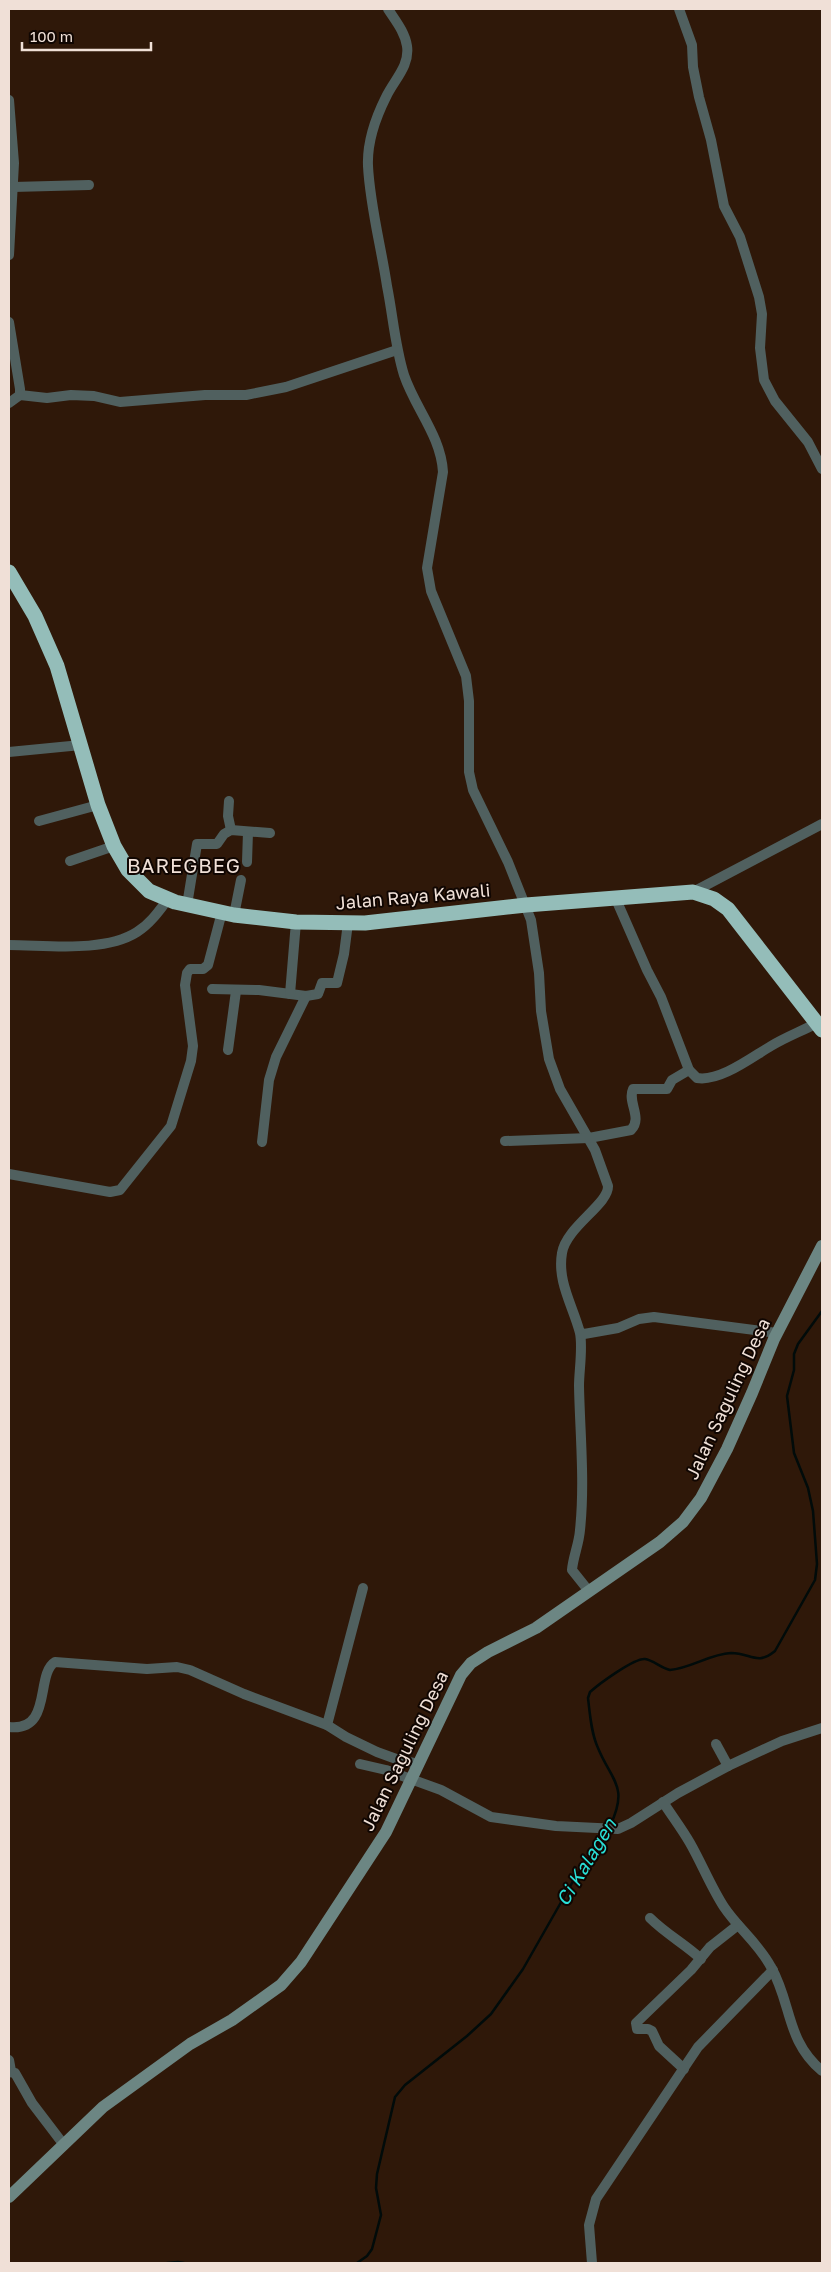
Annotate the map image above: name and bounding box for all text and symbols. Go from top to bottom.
scale bar [22,20,151,52]
text: 100 m [30,27,73,45]
district label: BAREGBEG [127,853,241,877]
street label: Jalan Raya Kawali [335,878,491,914]
street label: Jalan Saguling Desa [680,1314,774,1483]
street label: Jalan Saguling Desa [356,1667,452,1834]
water label: Ci Kalagen [551,1813,621,1910]

